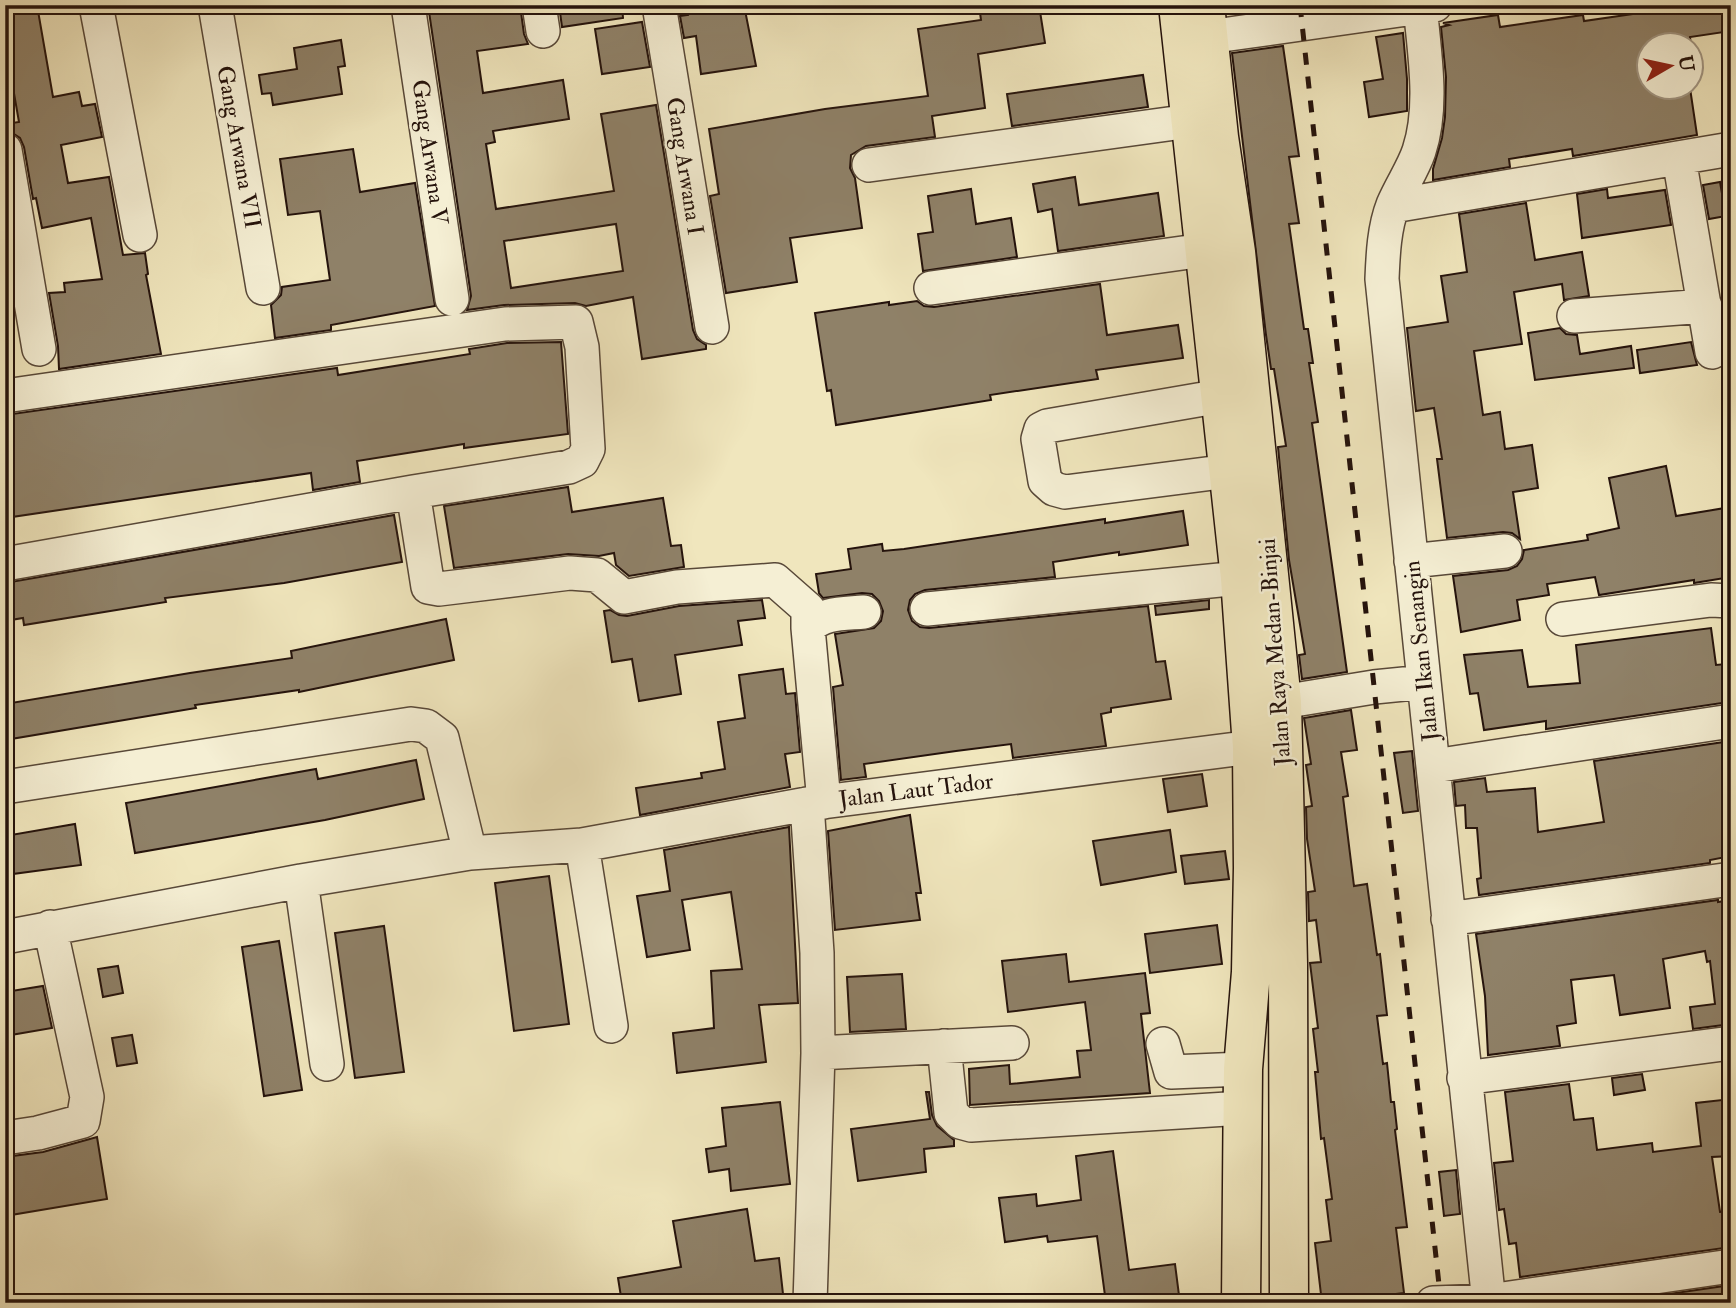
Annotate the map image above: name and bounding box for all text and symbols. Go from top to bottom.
north arrow [1634,32,1704,102]
text: U [1673,54,1699,73]
street label: Gang Arwana VII [210,63,268,231]
street label: Gang Arwana V [405,78,455,227]
street label: Gang Arwana I [660,95,710,237]
street label: Jalan Raya Medan-Binjai [1253,537,1297,768]
street label: Jalan Ikan Senangin [1397,559,1445,744]
street label: Jalan Laut Tador [836,766,995,814]

